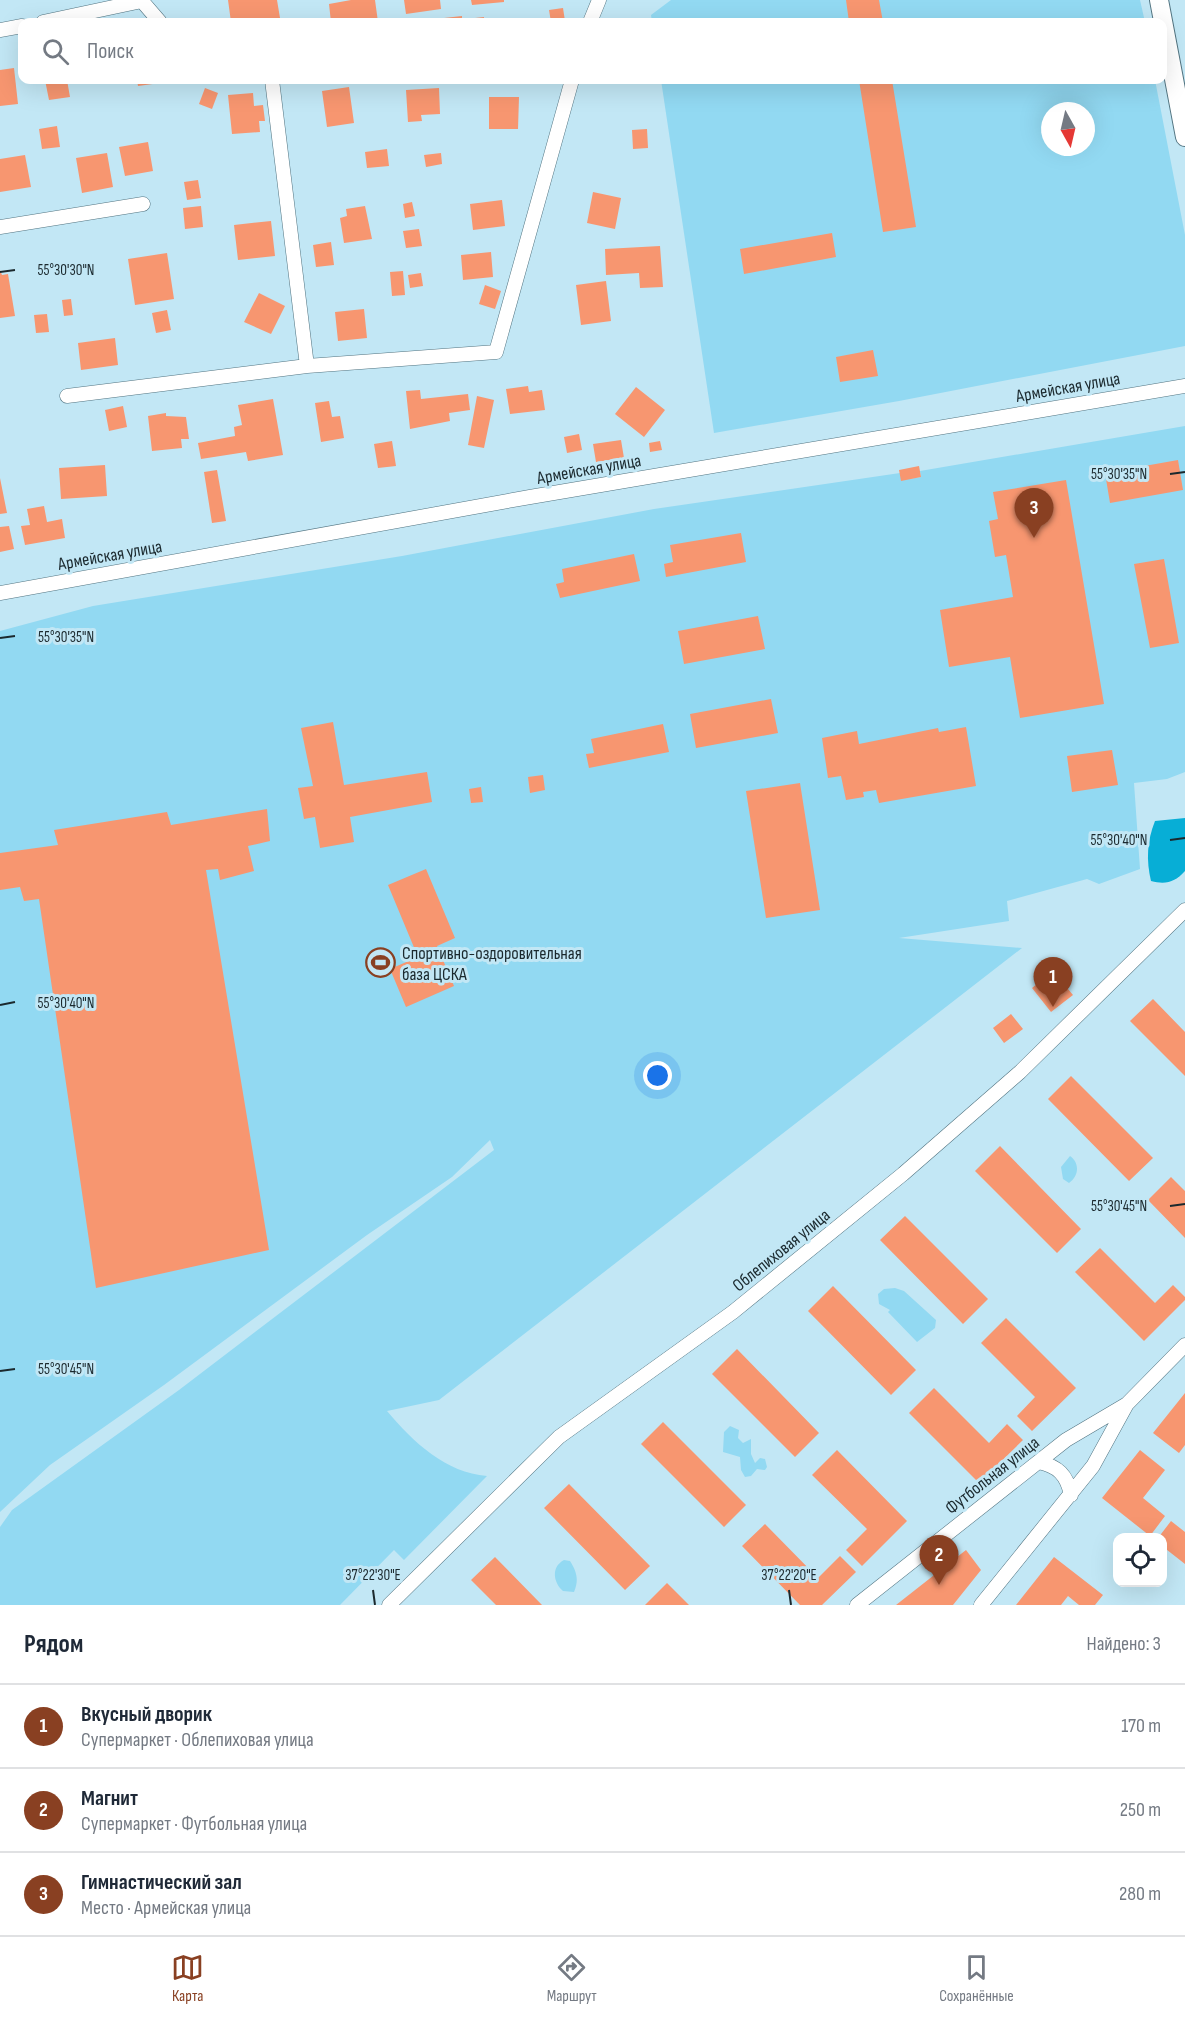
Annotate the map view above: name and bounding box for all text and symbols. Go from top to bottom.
search box [18,18,1167,84]
icon: search [39,35,72,68]
text: Поиск [87,38,133,65]
north arrow [1041,102,1095,156]
text: 55°30'30"N [38,261,94,280]
street label: Армейская улица [1013,368,1122,407]
street label: Армейская улица [534,450,643,489]
text: 55°30'35"N [1091,465,1147,484]
pin: 3 [1014,488,1054,538]
street label: Армейская улица [55,536,164,575]
text: 55°30'35"N [38,628,94,647]
text: 55°30'40"N [1091,831,1147,850]
place label: Спортивно-оздоровительная база ЦСКА [402,943,582,985]
sports icon: Спортивно-оздоровительная база ЦСКА [365,947,397,979]
pin: 1 [1034,958,1072,1007]
text: 55°30'40"N [38,994,94,1013]
your location [643,1061,672,1090]
text: 55°30'45"N [1091,1197,1147,1216]
street label: Облепиховая улица [728,1205,834,1296]
text: 55°30'45"N [38,1360,94,1379]
street label: Футбольная улица [941,1432,1043,1519]
map controls [1113,1533,1167,1587]
button: locate [1113,1533,1167,1587]
pin: 2 [920,1536,958,1585]
text: 37°22'30"E [345,1566,401,1585]
text: 37°22'20"E [761,1566,817,1585]
text: Рядом [24,1629,83,1660]
text: Найдено: 3 [1087,1632,1161,1656]
text: Вкусный дворик [81,1701,212,1728]
text: 1 [40,1714,47,1738]
text: 170 m [1121,1714,1161,1738]
text: Супермаркет · Облепиховая улица [81,1728,314,1752]
text: Магнит [81,1785,138,1812]
text: 2 [39,1798,48,1822]
text: 250 m [1120,1798,1161,1822]
text: Супермаркет · Футбольная улица [81,1812,307,1836]
text: Гимнастический зал [81,1869,242,1896]
text: 3 [39,1882,48,1906]
text: 280 m [1119,1882,1161,1906]
text: Место · Армейская улица [81,1896,251,1920]
tab: Карта [171,1951,204,2006]
tab: Маршрут [547,1951,597,2006]
tab: Сохранённые [939,1951,1014,2006]

